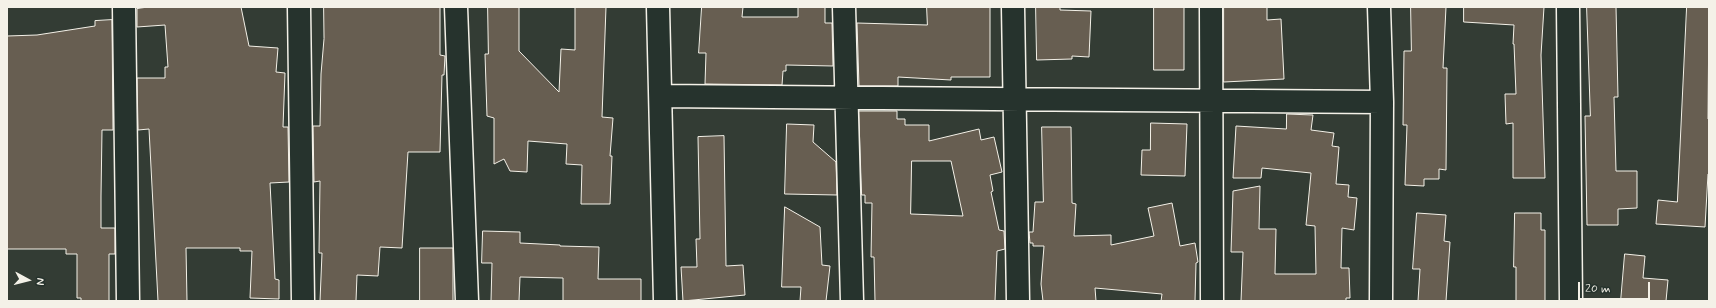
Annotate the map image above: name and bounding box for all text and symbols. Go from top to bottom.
north arrow [8,260,48,300]
scale bar [1580,274,1652,300]
text: N [33,277,47,286]
text: 20 m [1585,281,1611,297]

